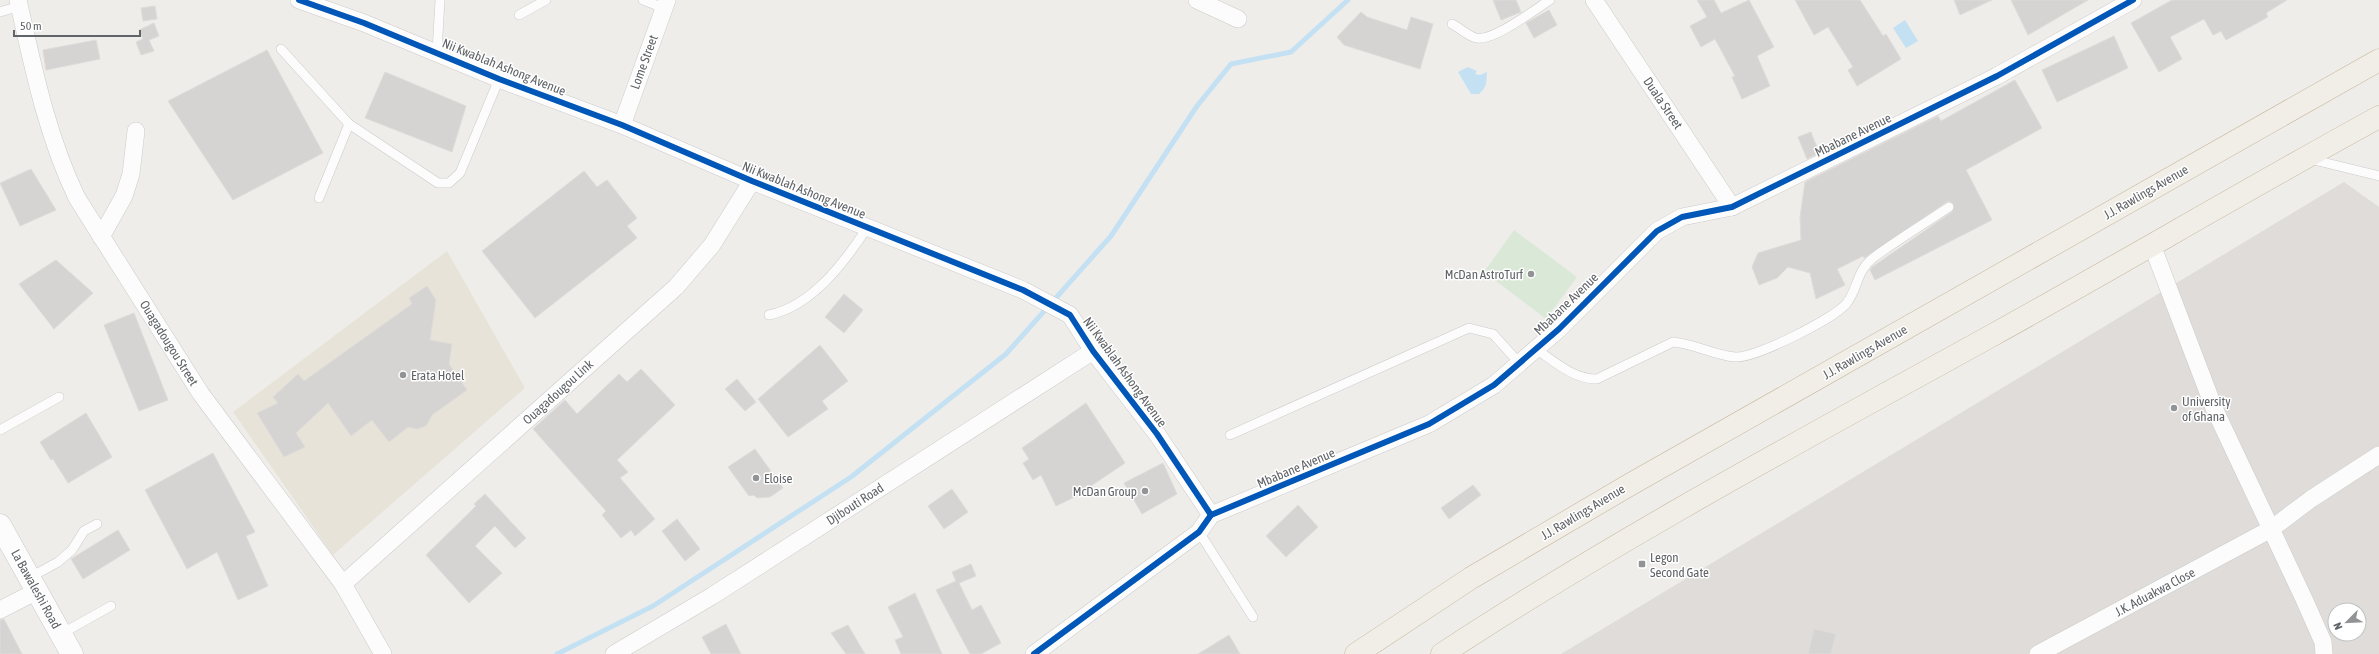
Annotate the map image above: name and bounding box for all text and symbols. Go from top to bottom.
scale bar [14,12,140,38]
text: 50 m [20,19,42,33]
street label: Lome Street [627,33,661,91]
street label: Nii Kwablah Ashong Avenue [440,35,568,99]
street label: Duala Street [1640,74,1686,132]
street label: Mbabane Avenue [1812,110,1894,160]
street label: Nii Kwablah Ashong Avenue [740,158,868,222]
street label: J.J. Rawlings Avenue [2101,162,2191,222]
place label: McDan AstroTurf [1445,267,1523,282]
marker: McDan AstroTurf [1526,269,1536,279]
street label: Mbabane Avenue [1531,270,1601,338]
street label: Ouagadougou Street [137,298,201,389]
street label: Nii Kwablah Ashong Avenue [1080,314,1170,430]
street label: J.J. Rawlings Avenue [1820,322,1910,382]
street label: Ouagadougou Link [520,356,596,427]
place label: Erata Hotel [411,368,465,383]
marker: Erata Hotel [398,370,408,380]
place label: University of Ghana [2182,394,2231,424]
marker: University of Ghana [2169,403,2179,413]
street label: Mbabane Avenue [1255,445,1337,491]
place label: Eloise [764,471,793,486]
marker: Eloise [751,473,761,483]
street label: Djibouti Road [824,480,886,528]
street label: J.J. Rawlings Avenue [1538,481,1628,543]
place label: McDan Group [1073,484,1137,499]
marker: McDan Group [1140,486,1150,496]
street label: La Bawaleshi Road [8,547,64,631]
place label: Legon Second Gate [1650,550,1709,580]
marker: Legon Second Gate [1637,559,1647,569]
street label: J.K. Aduakwa Close [2112,565,2198,619]
north arrow [2327,602,2367,642]
text: N [2331,621,2345,631]

